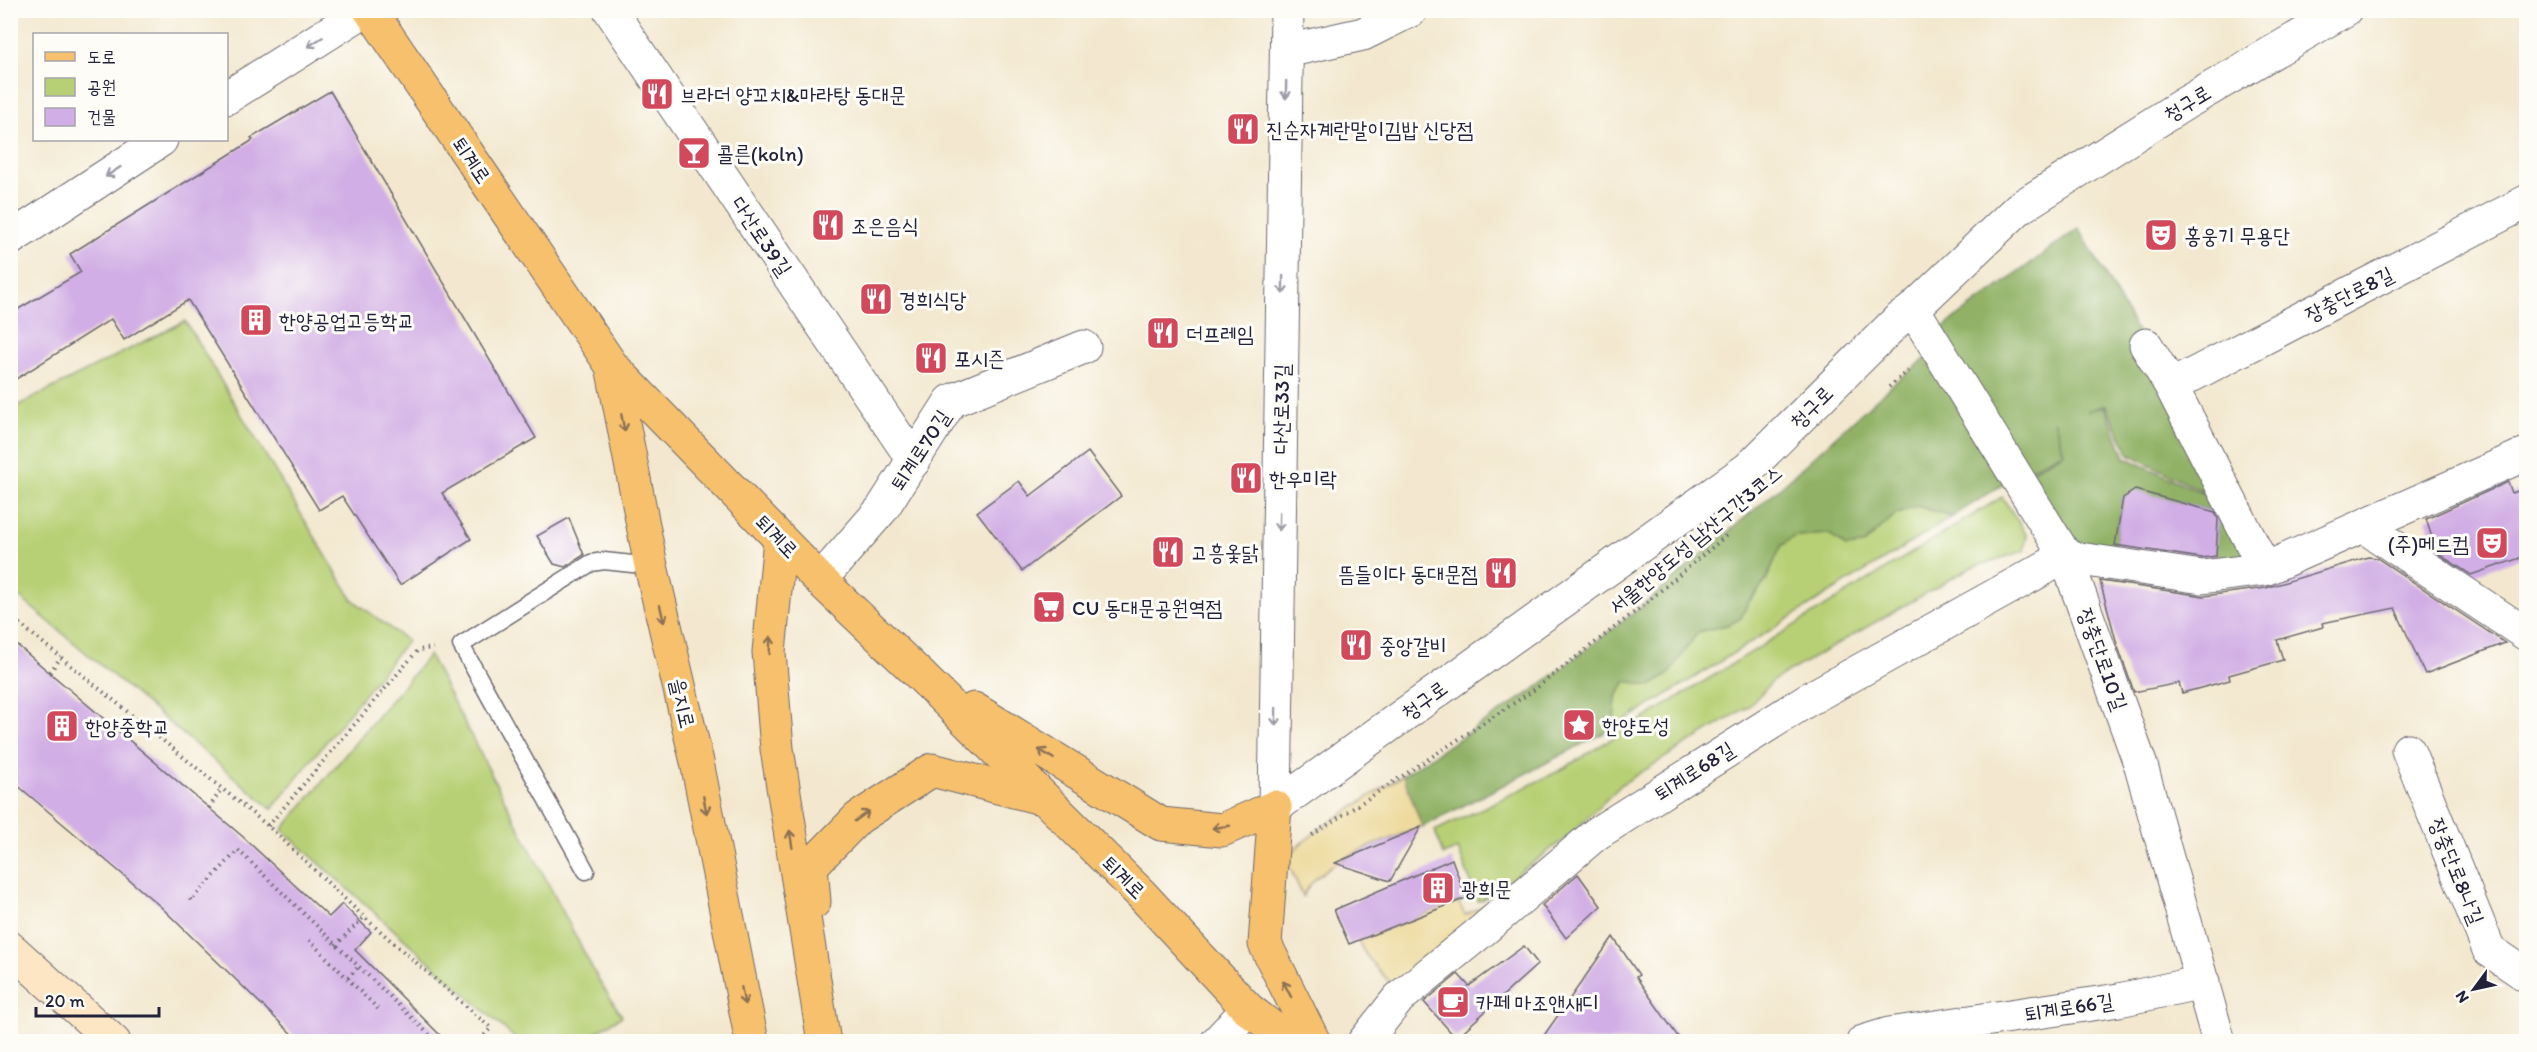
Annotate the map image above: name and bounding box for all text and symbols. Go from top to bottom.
legend [33,33,228,141]
one-way arrow [307,36,324,48]
text: 도로 [87,46,116,68]
text: 공원 [87,76,116,98]
restaurant icon: 브라더 양꼬치&마라탕 동대문 [639,76,675,112]
one-way arrow [1280,79,1292,99]
street label: 청구로 [2159,79,2215,127]
place label: 브라더 양꼬치&마라탕 동대문 [680,82,906,107]
text: 건물 [87,106,116,128]
restaurant icon: 진순자계란말이김밥 신당점 [1225,111,1261,147]
place label: 진순자계란말이김밥 신당점 [1266,117,1474,142]
street label: 퇴계로 [447,132,497,188]
bar icon: 콜른(koln) [676,135,712,171]
place label: 콜른(koln) [717,141,804,166]
one-way arrow [105,166,121,178]
street label: 다산로39길 [726,192,798,280]
restaurant icon: 조은음식 [810,207,846,243]
place label: 조은음식 [851,213,919,238]
theatre icon: 홍웅기 무용단 [2143,217,2179,253]
place label: 홍웅기 무용단 [2184,223,2290,248]
street label: 장충단로8길 [2301,261,2398,327]
one-way arrow [1277,274,1289,294]
restaurant icon: 경희식당 [858,281,894,317]
place label: 경희식당 [899,287,967,312]
building icon: 한양공업고등학교 [238,302,274,338]
place label: 한양공업고등학교 [279,308,414,333]
restaurant icon: 더프레임 [1145,315,1181,351]
place label: 더프레임 [1186,321,1254,346]
restaurant icon: 포시즌 [913,340,949,376]
place label: 포시즌 [954,346,1005,371]
street label: 다산로33길 [1268,363,1294,454]
street label: 청구로 [1784,380,1838,434]
street label: 퇴계로70길 [885,405,955,495]
one-way arrow [618,413,629,433]
street label: 서울한양도성 남산구간3코스 [1603,459,1787,619]
restaurant icon: 한우미락 [1228,460,1264,496]
place label: 한우미락 [1269,466,1337,491]
street label: 퇴계로 [750,509,804,563]
one-way arrow [1274,511,1285,531]
theatre icon: (주)메드컴 [2474,525,2510,561]
place label: (주)메드컴 [2388,531,2469,556]
restaurant icon: 고흥옻닭 [1150,534,1186,570]
place label: 고흥옻닭 [1191,540,1259,565]
restaurant icon: 뜸들이다 동대문점 [1483,555,1519,591]
place label: 뜸들이다 동대문점 [1338,561,1478,586]
supermarket icon: CU 동대문공원역점 [1031,589,1067,625]
place label: CU 동대문공원역점 [1072,595,1222,620]
one-way arrow [657,604,668,624]
street label: 장충단로10길 [2073,604,2133,714]
restaurant icon: 중앙갈비 [1338,627,1374,663]
place label: 중앙갈비 [1379,633,1447,658]
one-way arrow [765,636,776,656]
street label: 을지로 [665,675,701,731]
street label: 청구로 [1396,675,1452,725]
one-way arrow [1271,706,1282,726]
place icon: 한양도성 [1561,707,1597,743]
building icon: 한양중학교 [44,708,80,744]
place label: 한양도성 [1602,713,1670,738]
place label: 한양중학교 [85,714,170,739]
street label: 퇴계로68길 [1649,736,1739,806]
one-way arrow [1038,748,1055,761]
one-way arrow [700,794,711,814]
one-way arrow [854,810,870,823]
street label: 장충단로8나길 [2424,814,2490,928]
one-way arrow [1212,822,1231,833]
one-way arrow [785,829,796,849]
street label: 퇴계로 [1097,850,1151,904]
building icon: 광희문 [1420,870,1456,906]
place label: 광희문 [1461,876,1512,901]
north arrow [2444,959,2504,1019]
scale bar [36,980,159,1018]
one-way arrow [1281,981,1293,999]
cafe icon: 카페 마조앤새디 [1435,984,1471,1020]
one-way arrow [738,986,749,1005]
text: N [2451,987,2473,1007]
street label: 퇴계로66길 [2023,988,2115,1026]
text: 20 m [45,990,85,1012]
place label: 카페 마조앤새디 [1476,990,1599,1015]

